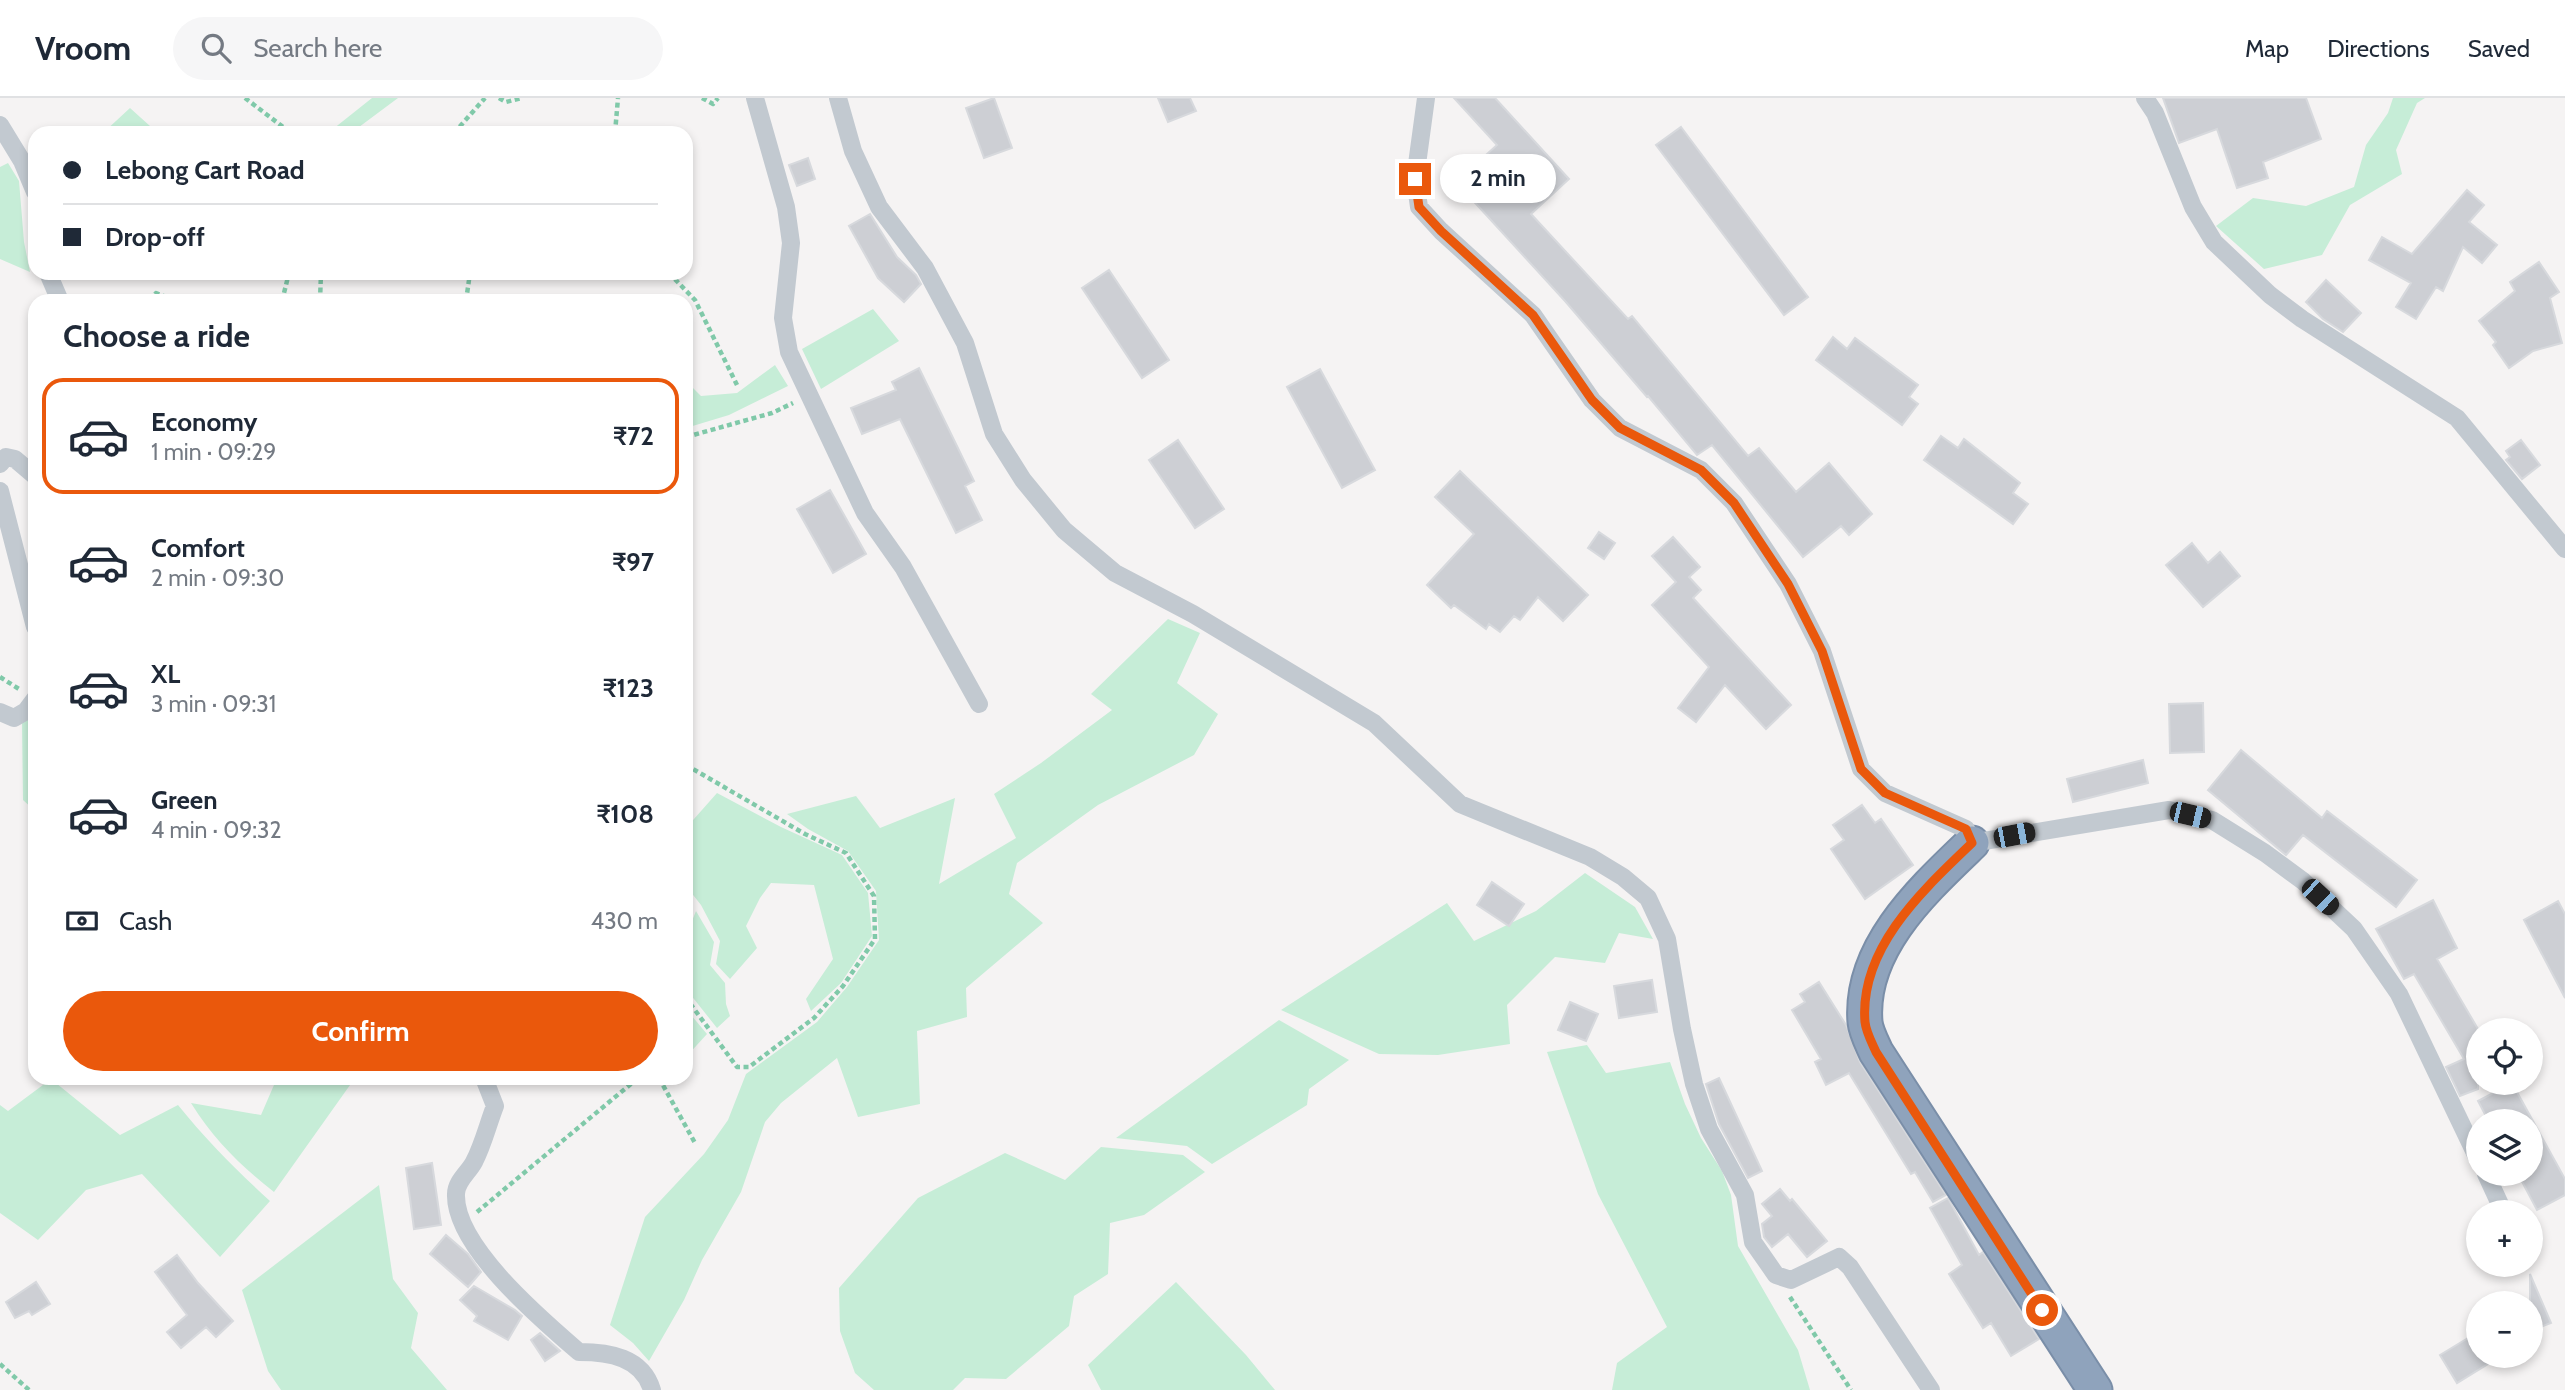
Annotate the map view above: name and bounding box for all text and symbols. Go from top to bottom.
search box [173,17,663,80]
text: Vroom [35,28,131,68]
icon: search [197,29,235,67]
text: Search here [253,32,382,64]
text: Map [2245,34,2289,63]
text: Directions [2327,34,2430,63]
text: Saved [2468,34,2530,63]
text: Lebong Cart Road [105,154,305,186]
callout: 2 min [1440,154,1555,204]
route end [1399,163,1431,195]
text: 2 min [1470,164,1526,192]
text: Drop-off [105,221,205,253]
text: Choose a ride [63,316,250,355]
icon: car [67,405,130,468]
text: Economy [151,406,257,438]
text: ₹72 [613,420,654,452]
text: 1 min · 09:29 [151,438,276,466]
icon: car [67,531,130,594]
text: Comfort [151,532,245,564]
text: ₹97 [612,546,654,578]
text: 2 min · 09:30 [151,564,284,592]
icon: car [67,657,130,720]
text: XL [151,658,180,690]
text: ₹123 [602,672,654,704]
text: 3 min · 09:31 [151,690,276,718]
icon: car [67,783,130,846]
text: Green [151,784,218,816]
text: ₹108 [596,798,654,830]
car [2168,800,2213,830]
text: 4 min · 09:32 [151,816,282,844]
car [1992,821,2037,849]
car [2298,875,2343,919]
icon: cash [63,902,101,940]
text: Cash [119,905,172,937]
text: 430 m [591,907,658,935]
button: Confirm [63,991,658,1071]
map controls [2466,1018,2543,1368]
button: locate [2466,1018,2543,1095]
button: layers [2466,1109,2543,1186]
button: + [2466,1200,2543,1277]
button: − [2466,1291,2543,1368]
route start [2026,1294,2058,1326]

